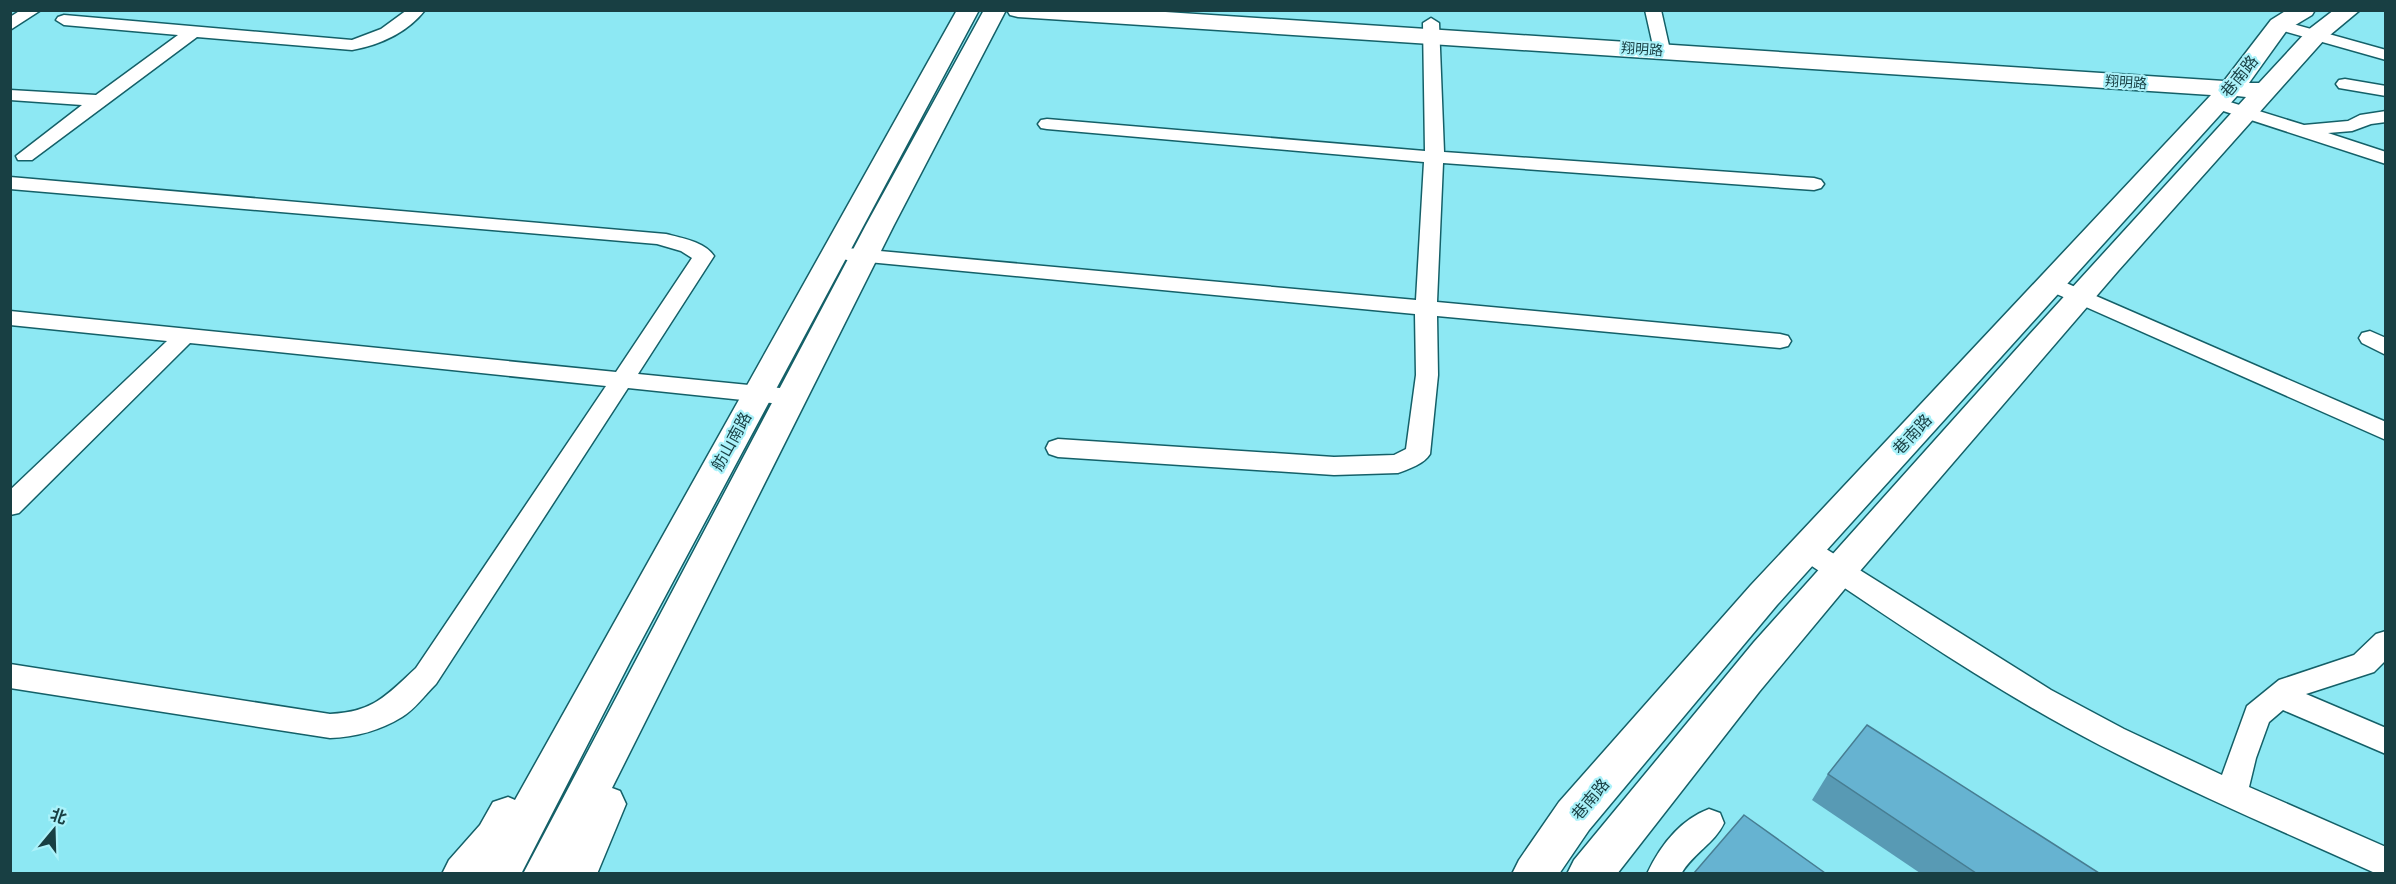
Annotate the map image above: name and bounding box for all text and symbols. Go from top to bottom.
street label: 翔明路 [1620,39,1664,59]
street label: 巷南路 [2216,51,2262,101]
street label: 翔明路 [2104,72,2148,92]
street label: 舫山南路 [707,408,755,474]
street label: 巷南路 [1888,410,1936,458]
street label: 巷南路 [1567,774,1613,824]
north arrow [24,800,84,860]
text: 北 [48,804,70,828]

